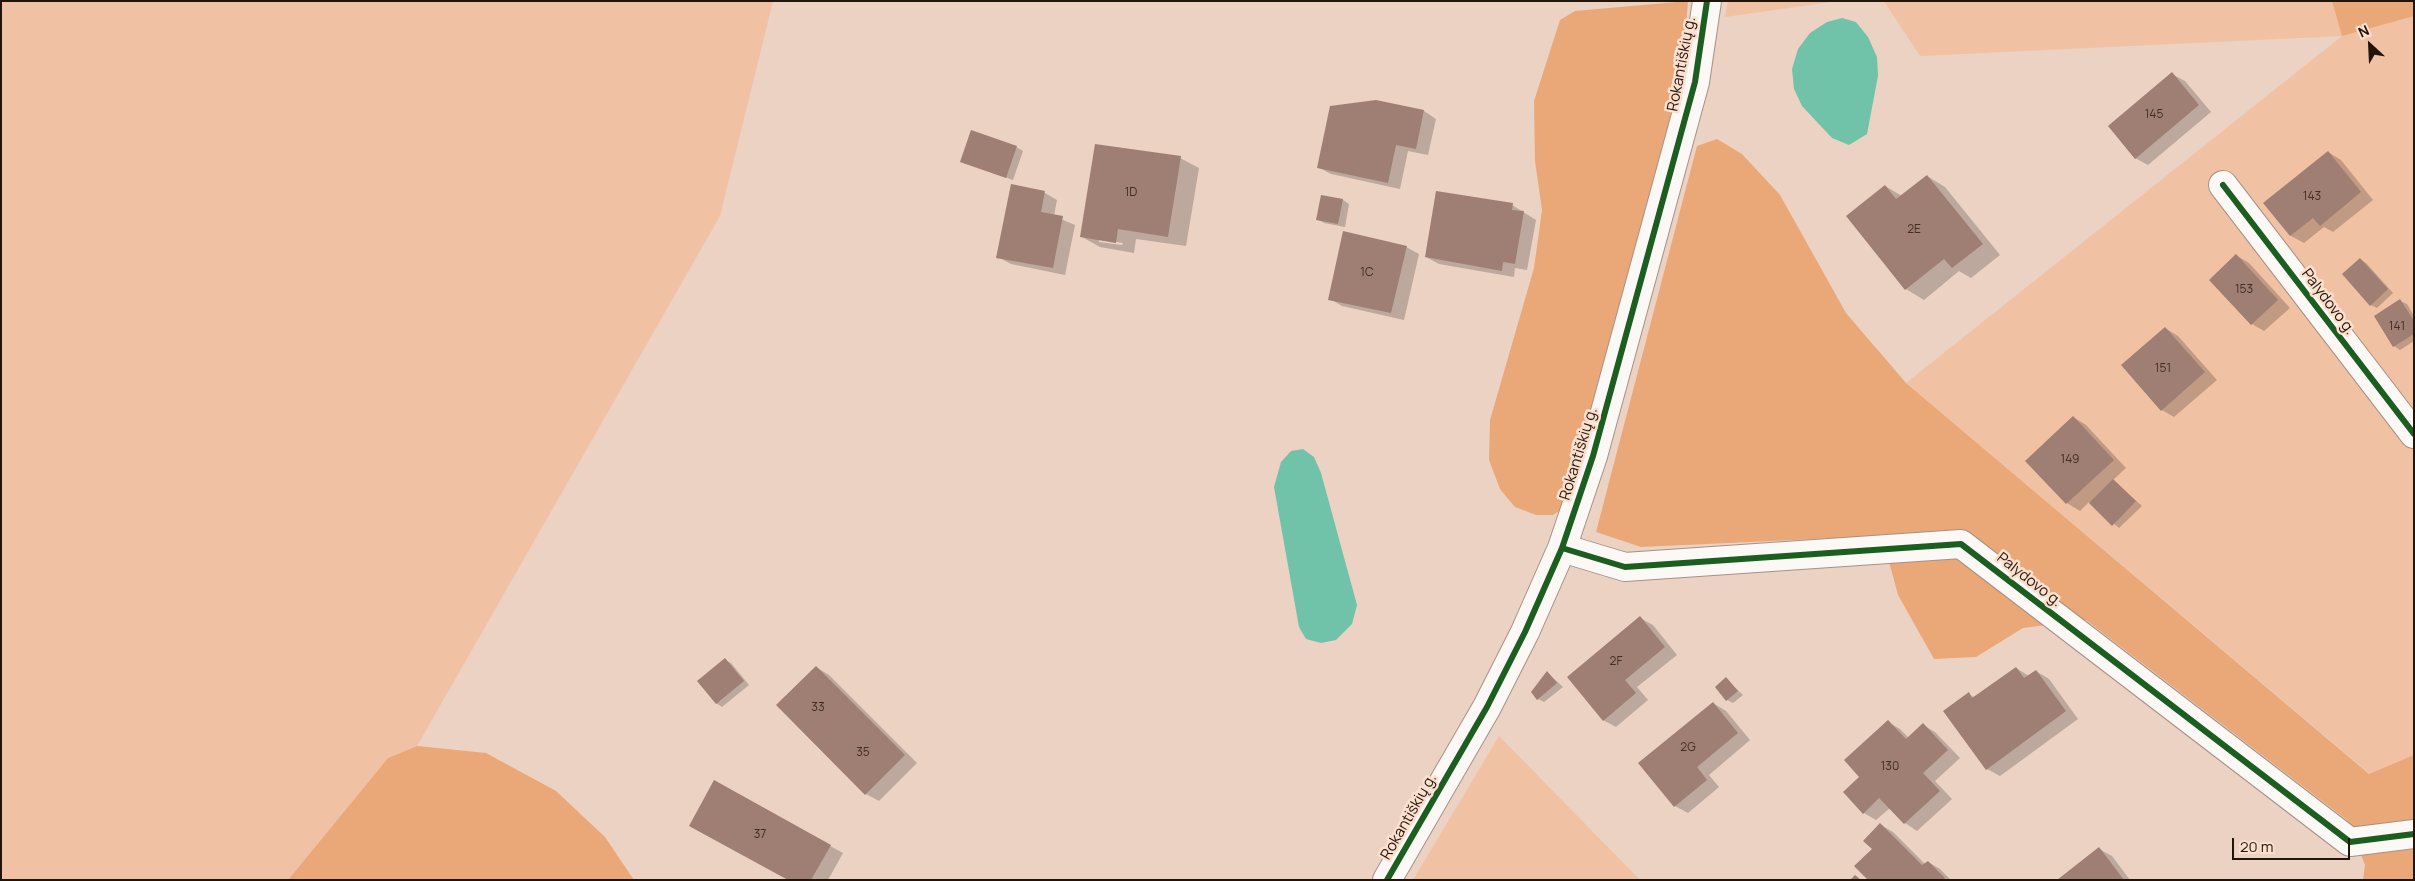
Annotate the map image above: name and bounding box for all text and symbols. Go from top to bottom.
street label: Rokantiškių g. [1664,15,1700,113]
north arrow [2345,20,2395,70]
text: N [2355,20,2372,42]
house number: 145 [2145,108,2163,122]
house number: 1D [1125,186,1137,200]
house number: 143 [2303,190,2321,204]
house number: 2E [1907,223,1921,237]
house number: 1C [1360,266,1374,280]
street label: Palydovo g. [2297,266,2359,338]
house number: 153 [2235,283,2253,297]
house number: 141 [2389,320,2405,334]
house number: 151 [2155,362,2171,376]
street label: Rokantiškių g. [1556,405,1602,503]
house number: 149 [2060,453,2080,467]
street label: Palydovo g. [1993,549,2065,611]
house number: 2F [1610,655,1622,669]
house number: 33 [811,701,825,715]
house number: 2G [1680,741,1696,755]
house number: 35 [856,746,870,760]
house number: 130 [1881,760,1899,774]
street label: Rokantiškių g. [1377,771,1441,863]
house number: 37 [754,828,766,842]
scale bar [2235,828,2352,860]
text: 20 m [2240,836,2273,857]

